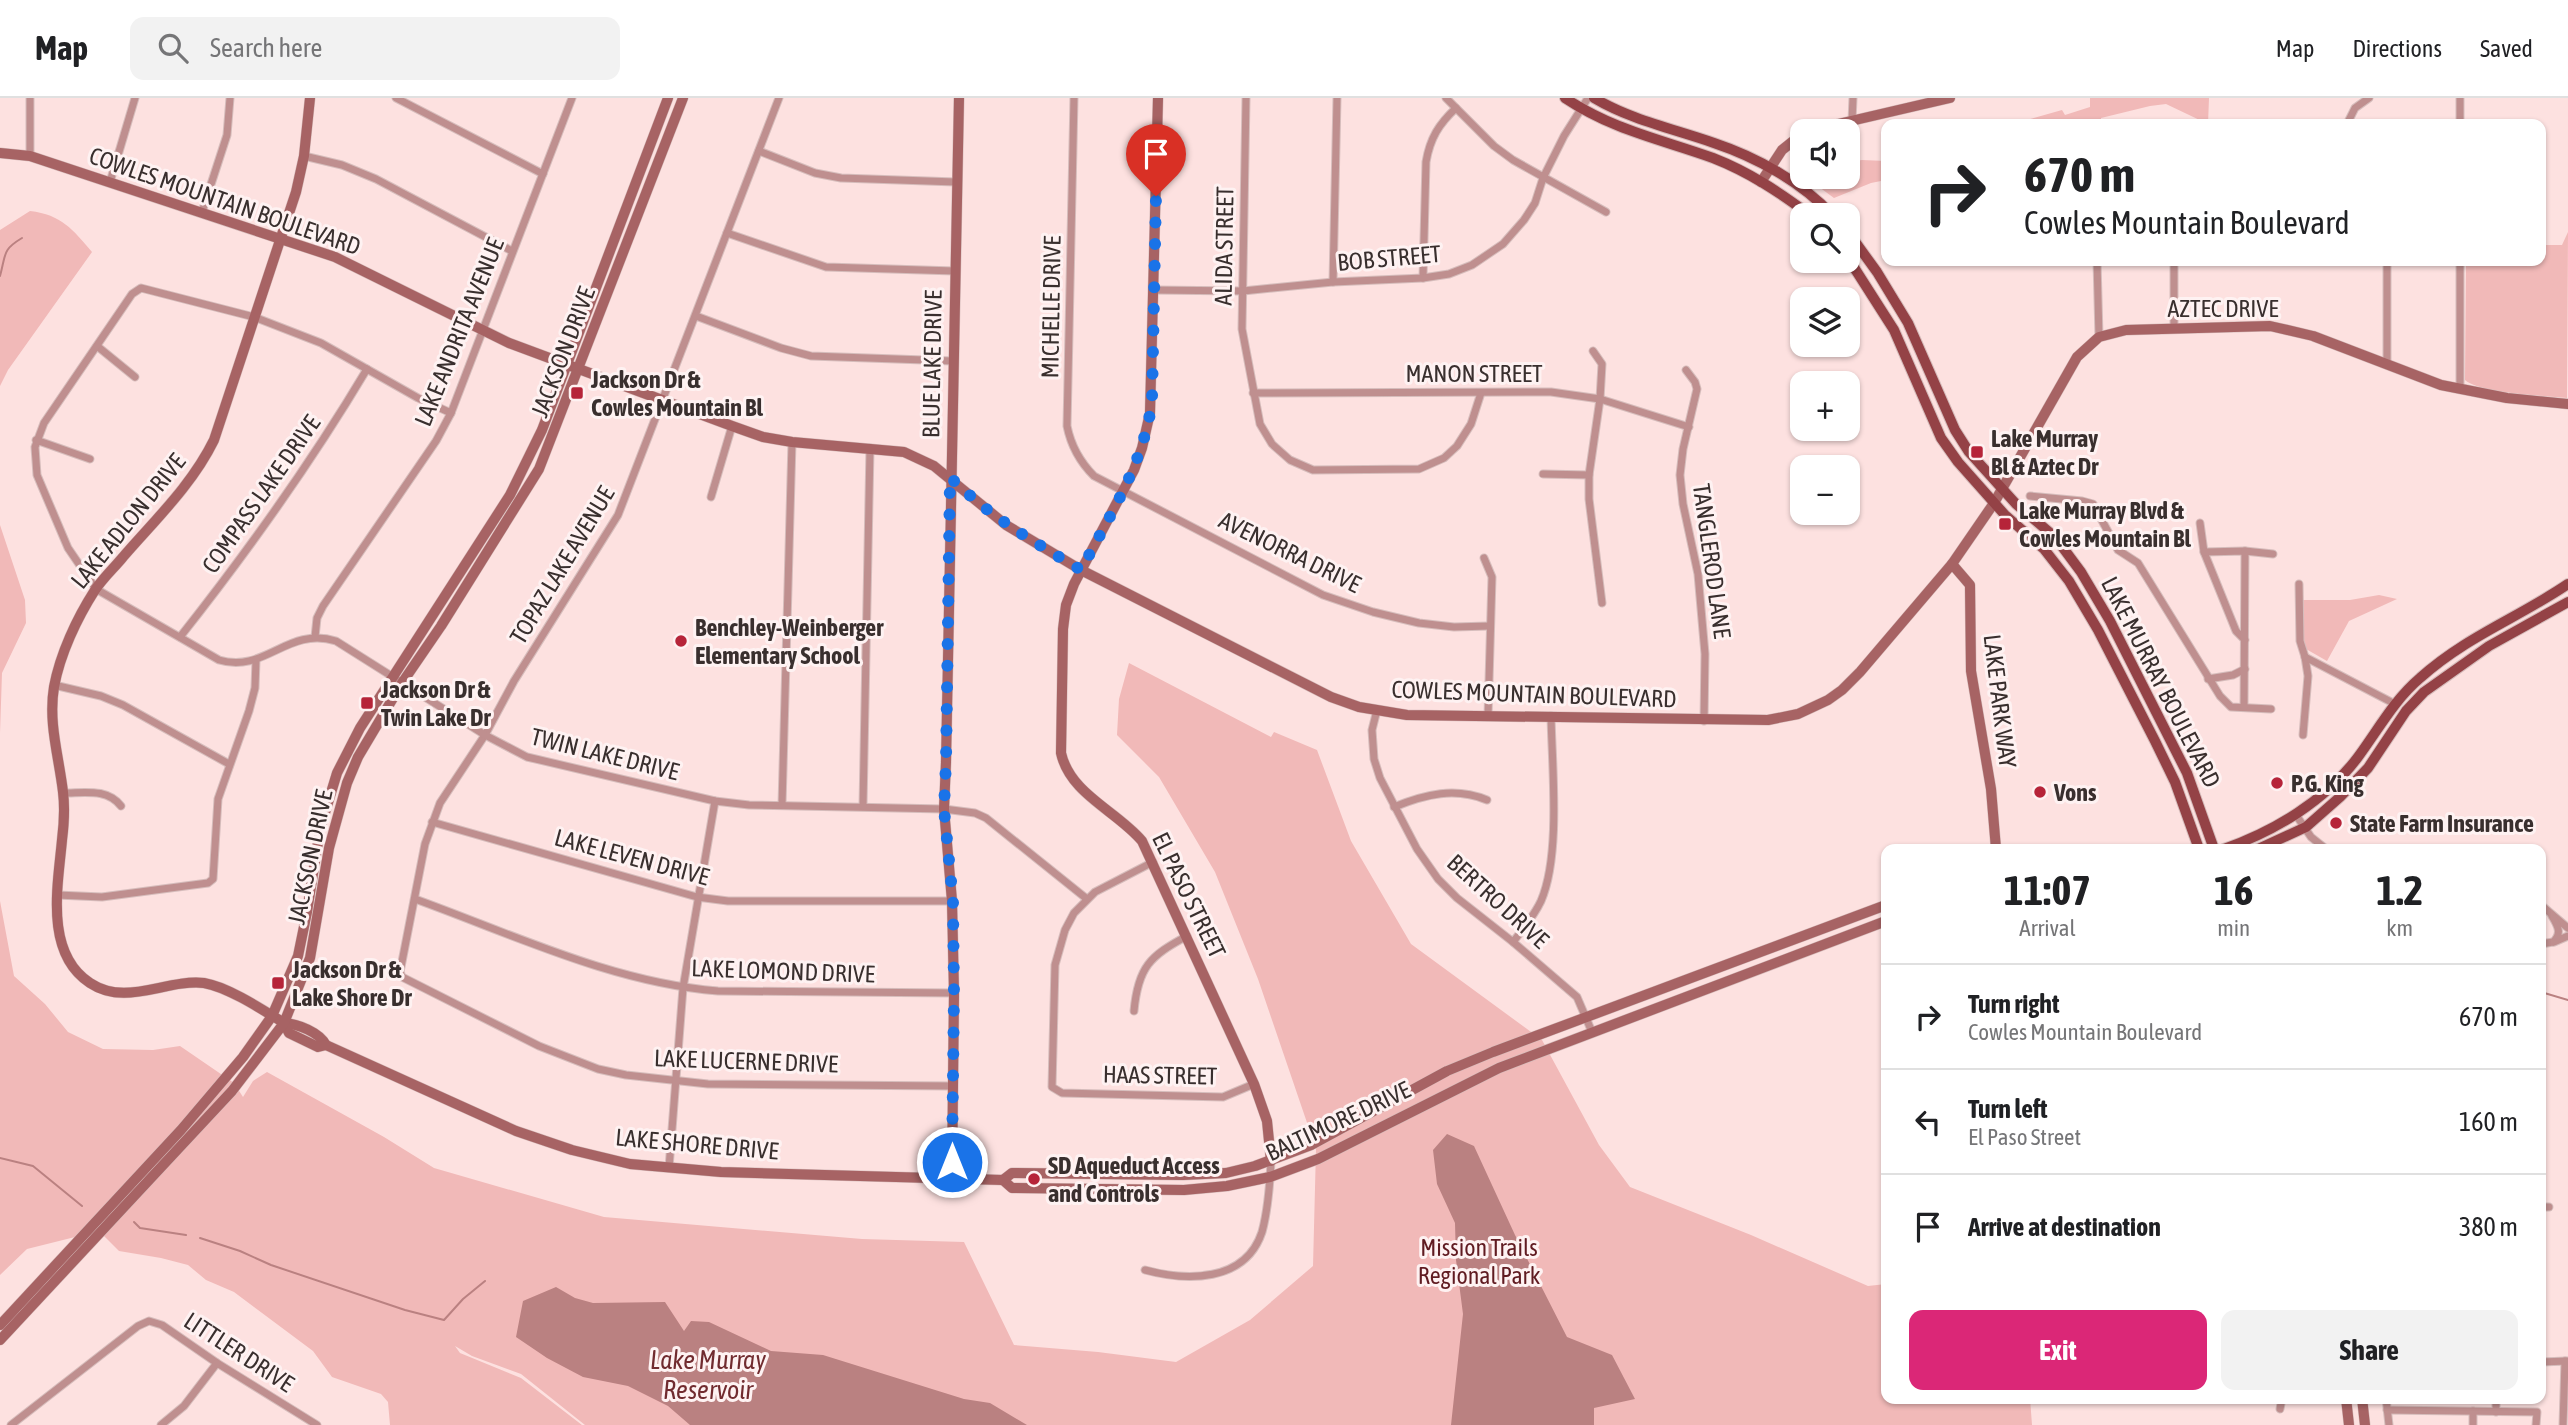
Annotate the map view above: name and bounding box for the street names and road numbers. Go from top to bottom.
street label: COWLES MOUNTAIN BOULEVARD [86,142,364,260]
street label: ALIDA STREET [1209,186,1239,306]
street label: LAKE ANDRITA AVENUE [409,234,509,430]
street label: MICHELLE DRIVE [1036,235,1066,379]
street label: BOB STREET [1336,240,1442,276]
street label: JACKSON DRIVE [526,283,600,421]
street label: BLUE LAKE DRIVE [917,290,947,438]
street label: AZTEC DRIVE [2168,295,2278,322]
street label: MANON STREET [1405,360,1543,387]
street label: COMPASS LAKE DRIVE [197,410,325,578]
street label: LAKE ADLON DRIVE [65,448,191,594]
street label: TOPAZ LAKE AVENUE [504,481,620,649]
street label: TANGLEROD LANE [1688,482,1736,640]
street label: AVENORRA DRIVE [1215,506,1365,598]
street label: LAKE MURRAY BOULEVARD [2096,572,2226,792]
street label: LAKE PARK WAY [1978,633,2022,770]
street label: COWLES MOUNTAIN BOULEVARD [1391,676,1677,712]
street label: TWIN LAKE DRIVE [528,723,682,785]
street label: JACKSON DRIVE [283,787,337,927]
street label: LAKE LEVEN DRIVE [552,823,712,891]
street label: EL PASO STREET [1147,828,1231,963]
street label: BERTRO DRIVE [1442,849,1554,953]
street label: LAKE LOMOND DRIVE [691,954,875,988]
street label: LAKE LUCERNE DRIVE [654,1044,838,1078]
street label: HAAS STREET [1103,1061,1218,1090]
street label: BALTIMORE DRIVE [1262,1076,1414,1166]
street label: LAKE SHORE DRIVE [614,1123,780,1165]
street label: LITTLER DRIVE [179,1307,299,1397]

